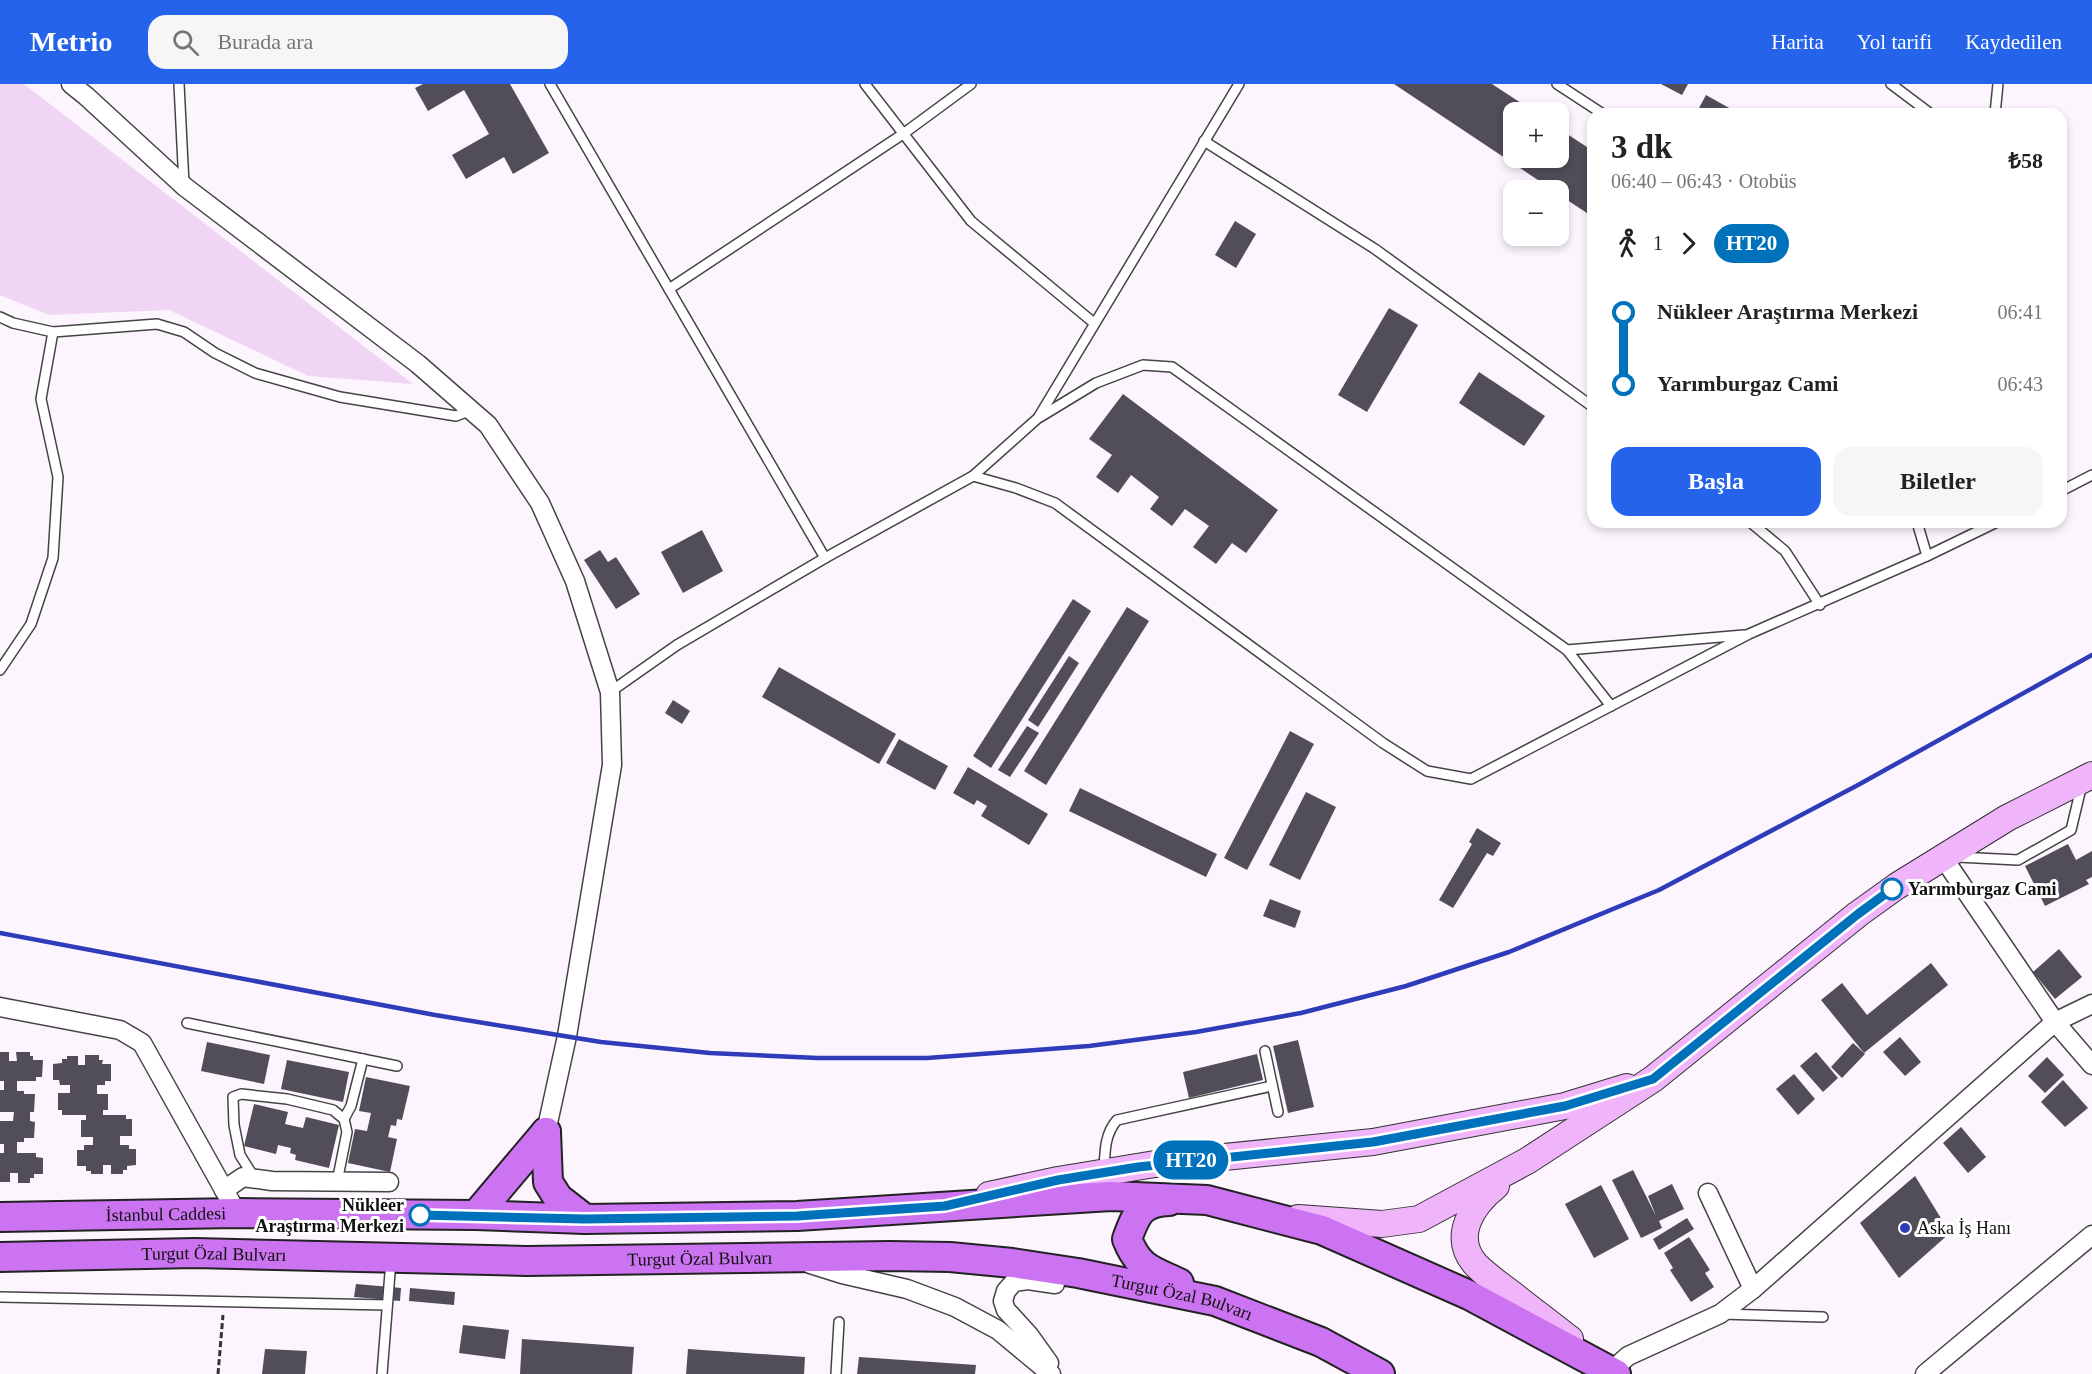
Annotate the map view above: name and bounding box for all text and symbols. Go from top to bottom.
search box [148,15,568,69]
text: Metrio [30,26,112,57]
icon: search [169,26,202,59]
text: Burada ara [217,29,313,54]
text: Harita [1771,30,1824,54]
text: Yol tarifi [1857,30,1932,54]
text: Kaydedilen [1965,30,2062,54]
map controls [1503,102,1569,246]
button: + [1503,102,1569,168]
text: 3 dk [1611,129,1672,165]
text: ₺58 [2008,148,2043,173]
text: 06:40 – 06:43 · Otobüs [1611,170,1797,192]
button: − [1503,180,1569,246]
icon: walk [1611,227,1644,260]
icon: forward [1672,227,1705,260]
text: HT20 [1726,231,1777,255]
text: 1 [1653,232,1663,254]
text: Nükleer Araştırma Merkezi [1657,299,1918,324]
text: 06:41 [1997,301,2043,323]
text: Yarımburgaz Cami [1657,371,1838,396]
text: 06:43 [1997,373,2043,395]
button: Başla [1611,447,1821,516]
button: Biletler [1833,447,2043,516]
marker: Yarımburgaz Cami [1881,878,1903,900]
place label: Yarımburgaz Cami [1908,879,2056,899]
line badge: HT20 [1149,1140,1233,1180]
text: HT20 [1165,1148,1217,1172]
place label: Nükleer Araştırma Merkezi [256,1195,404,1236]
street label: İstanbul Caddesi [106,1203,226,1225]
marker: Nükleer Araştırma Merkezi [409,1204,431,1226]
place label: Aska İş Hanı [1917,1218,2011,1238]
marker: Aska İş Hanı [1898,1221,1912,1235]
street label: Turgut Özal Bulvarı [141,1243,287,1265]
street label: Turgut Özal Bulvarı [627,1248,773,1270]
street label: Turgut Özal Bulvarı [1110,1270,1255,1325]

